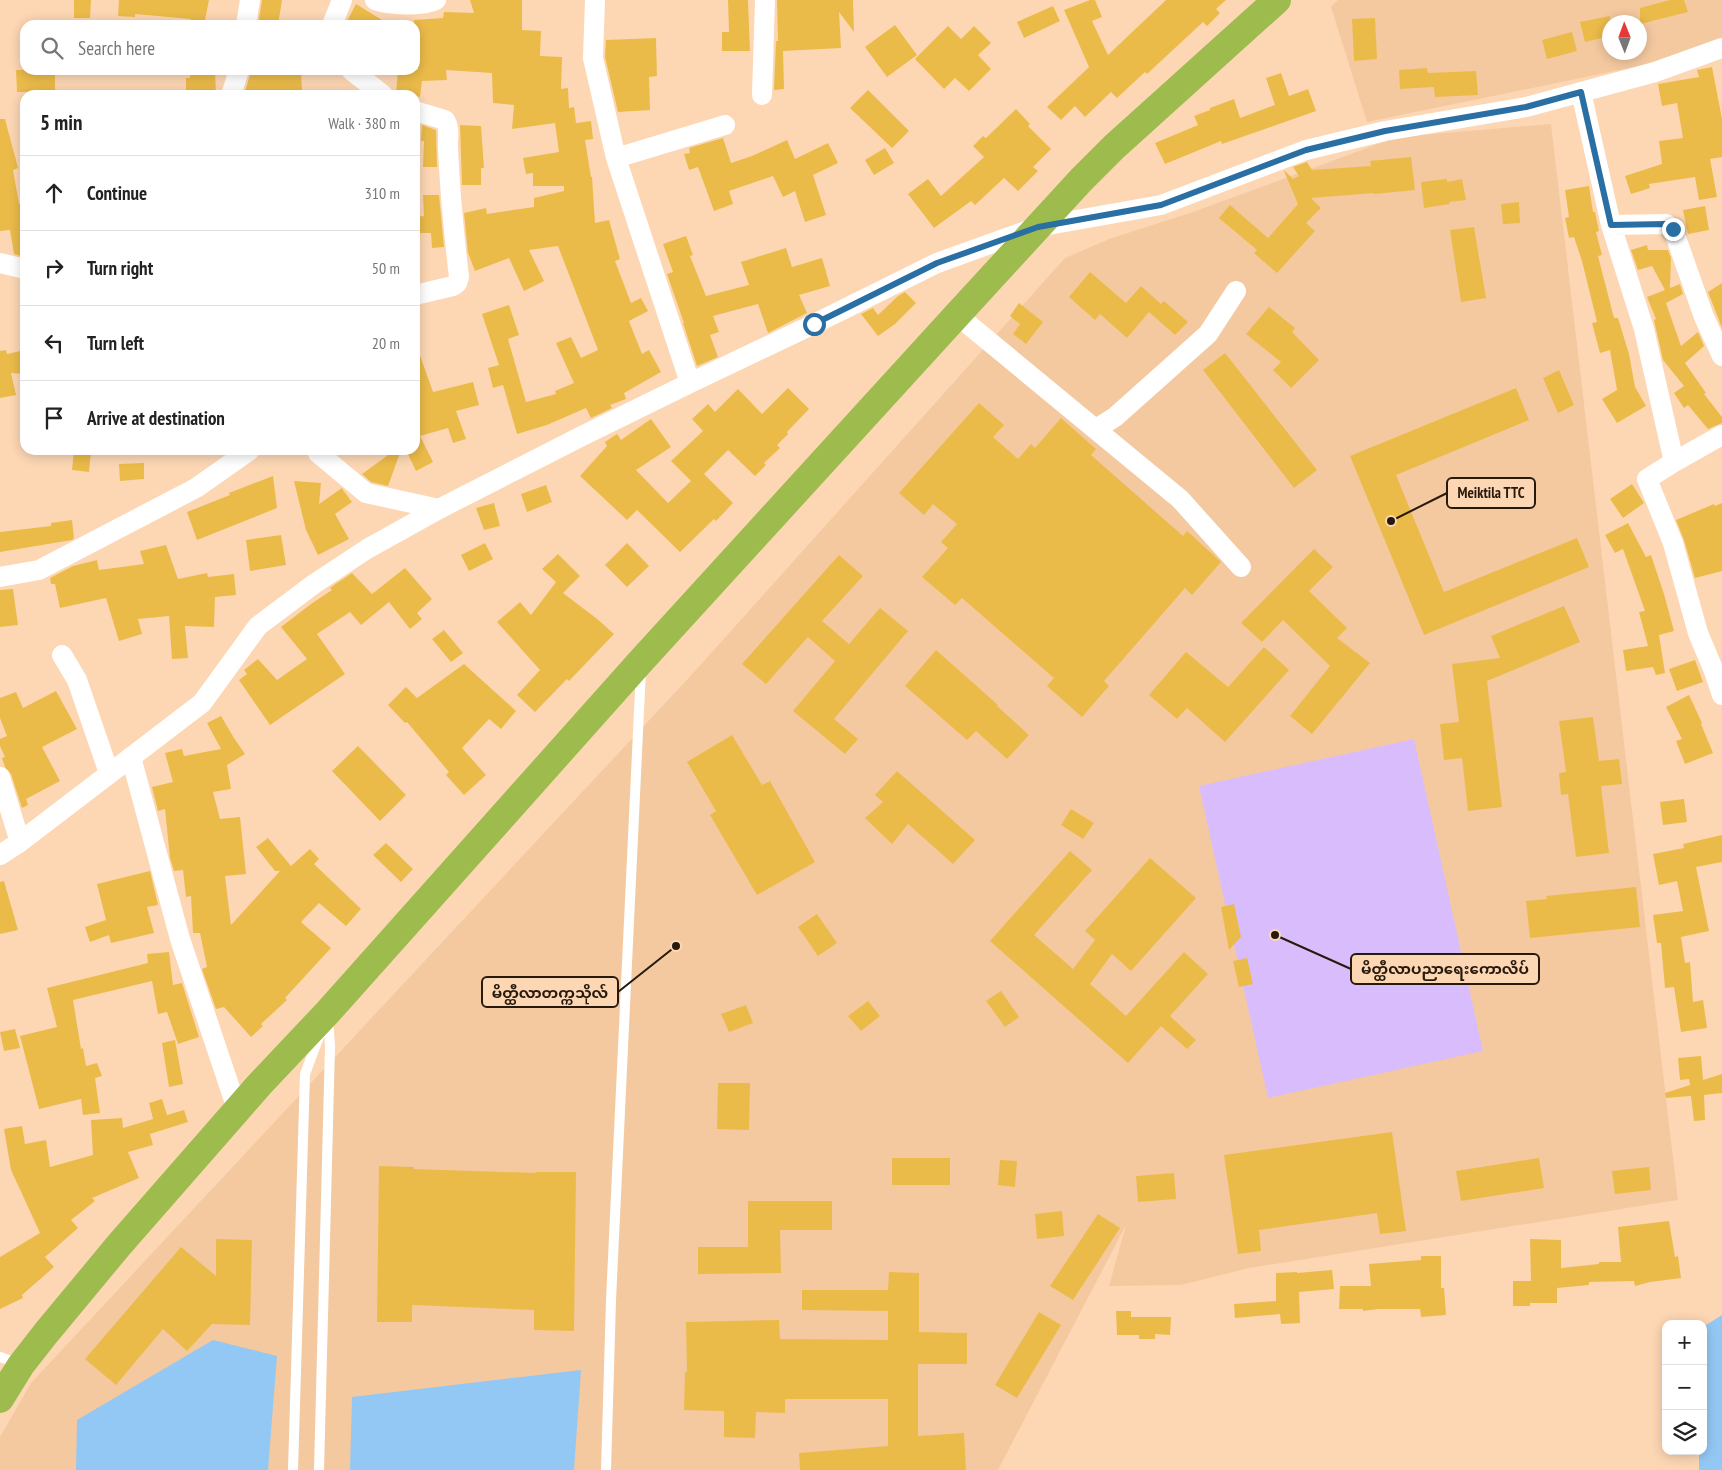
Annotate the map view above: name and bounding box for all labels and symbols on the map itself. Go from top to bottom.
north arrow [1602,15,1647,60]
route end [1662,218,1685,241]
route start [803,313,826,336]
callout: Meiktila TTC [1447,478,1535,508]
text: Meiktila TTC [1457,483,1525,502]
callout: မိတ္ထီလာပညာရေးကောလိပ် [1351,954,1539,984]
text: မိတ္ထီလာပညာရေးကောလိပ် [1361,959,1529,981]
callout: မိတ္ထီလာတက္ကသိုလ် [482,977,618,1007]
text: မိတ္ထီလာတက္ကသိုလ် [492,983,608,1005]

